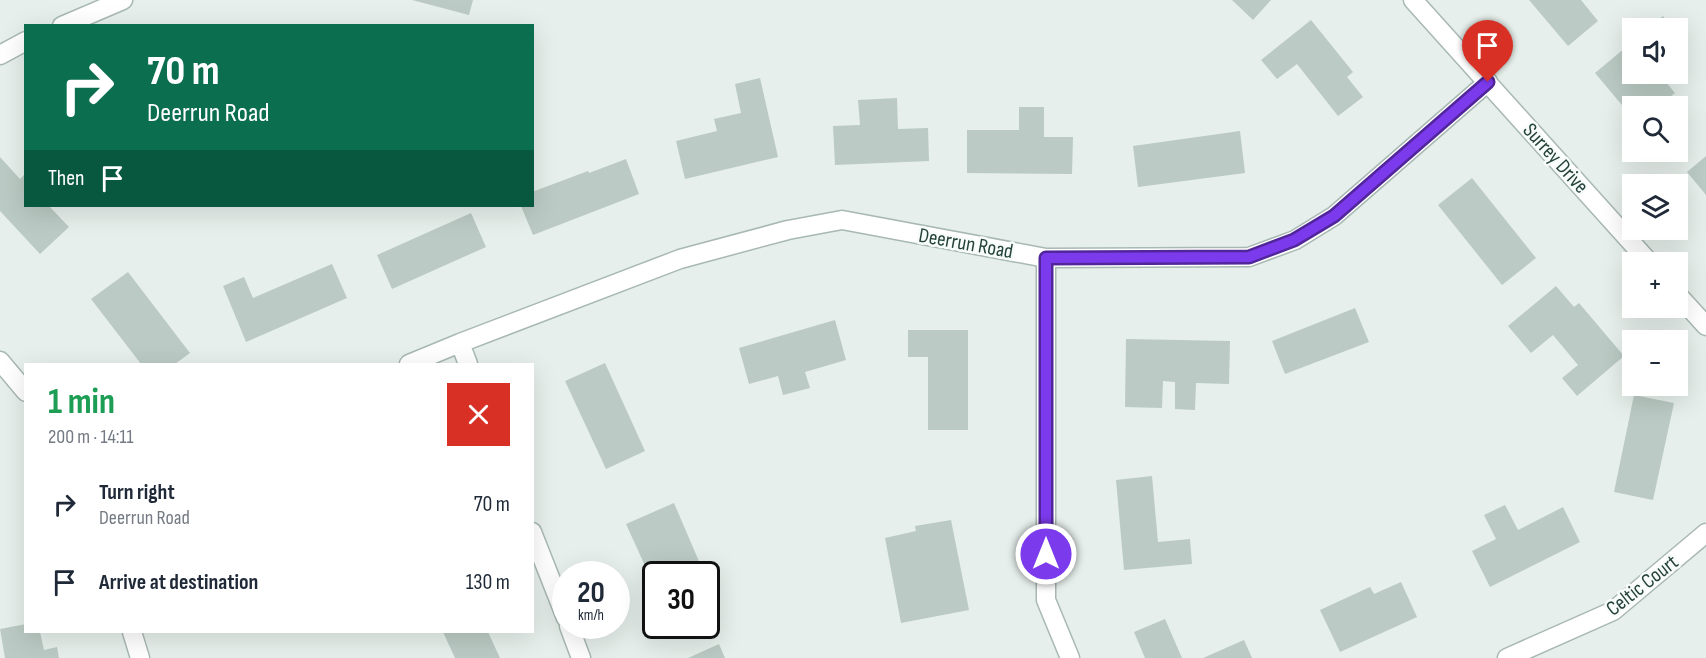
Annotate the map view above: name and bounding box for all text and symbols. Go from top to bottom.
map controls [1622,18,1688,396]
button: sound [1622,18,1688,84]
pin [1462,20,1513,82]
icon: arrive [1471,29,1504,62]
text: 70 m [147,46,220,97]
icon: right [48,48,126,126]
button: search [1622,96,1688,162]
text: Deerrun Road [147,97,270,129]
street label: Surrey Drive [1518,118,1594,199]
icon: arrive [96,162,129,195]
text: Then [48,165,84,192]
button: layers [1622,174,1688,240]
street label: Deerrun Road [917,223,1015,264]
button: + [1622,252,1688,318]
button: − [1622,330,1688,396]
text: 1 min [48,381,115,424]
button: close [447,383,510,446]
text: 200 m · 14:11 [48,425,134,449]
text: Turn right [99,479,175,506]
icon: right [48,488,81,521]
text: 70 m [474,491,510,518]
text: Deerrun Road [99,506,190,530]
position arrow [1014,522,1078,586]
street label: Celtic Court [1601,550,1683,621]
speed limit sign: 30 [642,561,720,639]
icon: arrive [48,566,81,599]
text: Arrive at destination [99,569,258,596]
text: 130 m [466,569,510,596]
text: 20 [577,575,605,611]
text: km/h [578,606,604,625]

